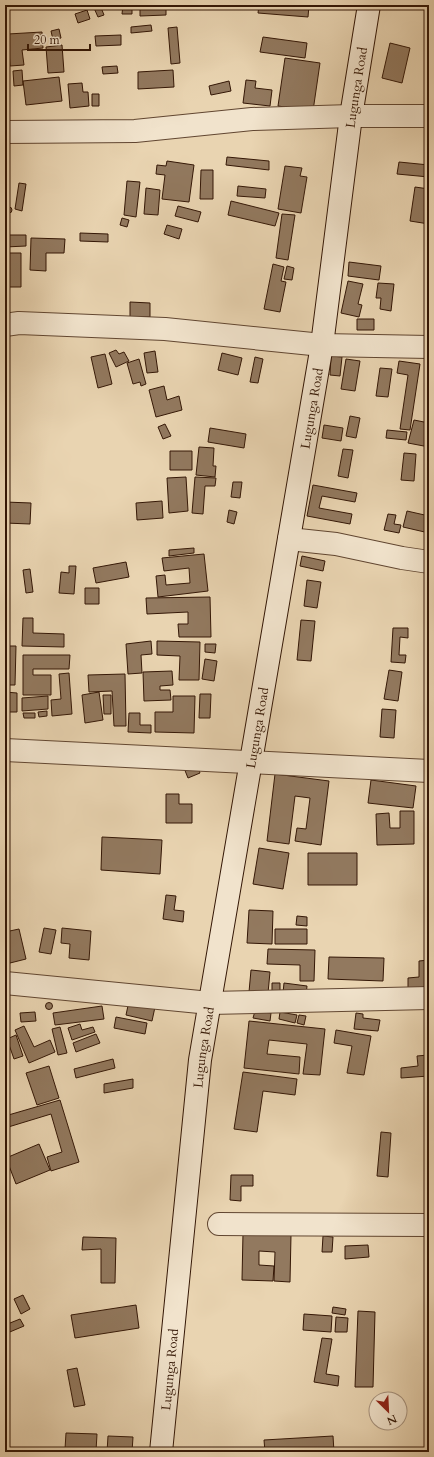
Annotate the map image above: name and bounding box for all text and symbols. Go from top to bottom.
scale bar [28,26,90,52]
text: 20 m [34,32,61,48]
street label: Lugunga Road [342,46,372,129]
street label: Lugunga Road [296,367,328,450]
street label: Lugunga Road [242,686,273,770]
street label: Lugunga Road [189,1005,219,1089]
street label: Lugunga Road [157,1328,183,1411]
north arrow [368,1391,408,1431]
text: N [384,1411,399,1429]

